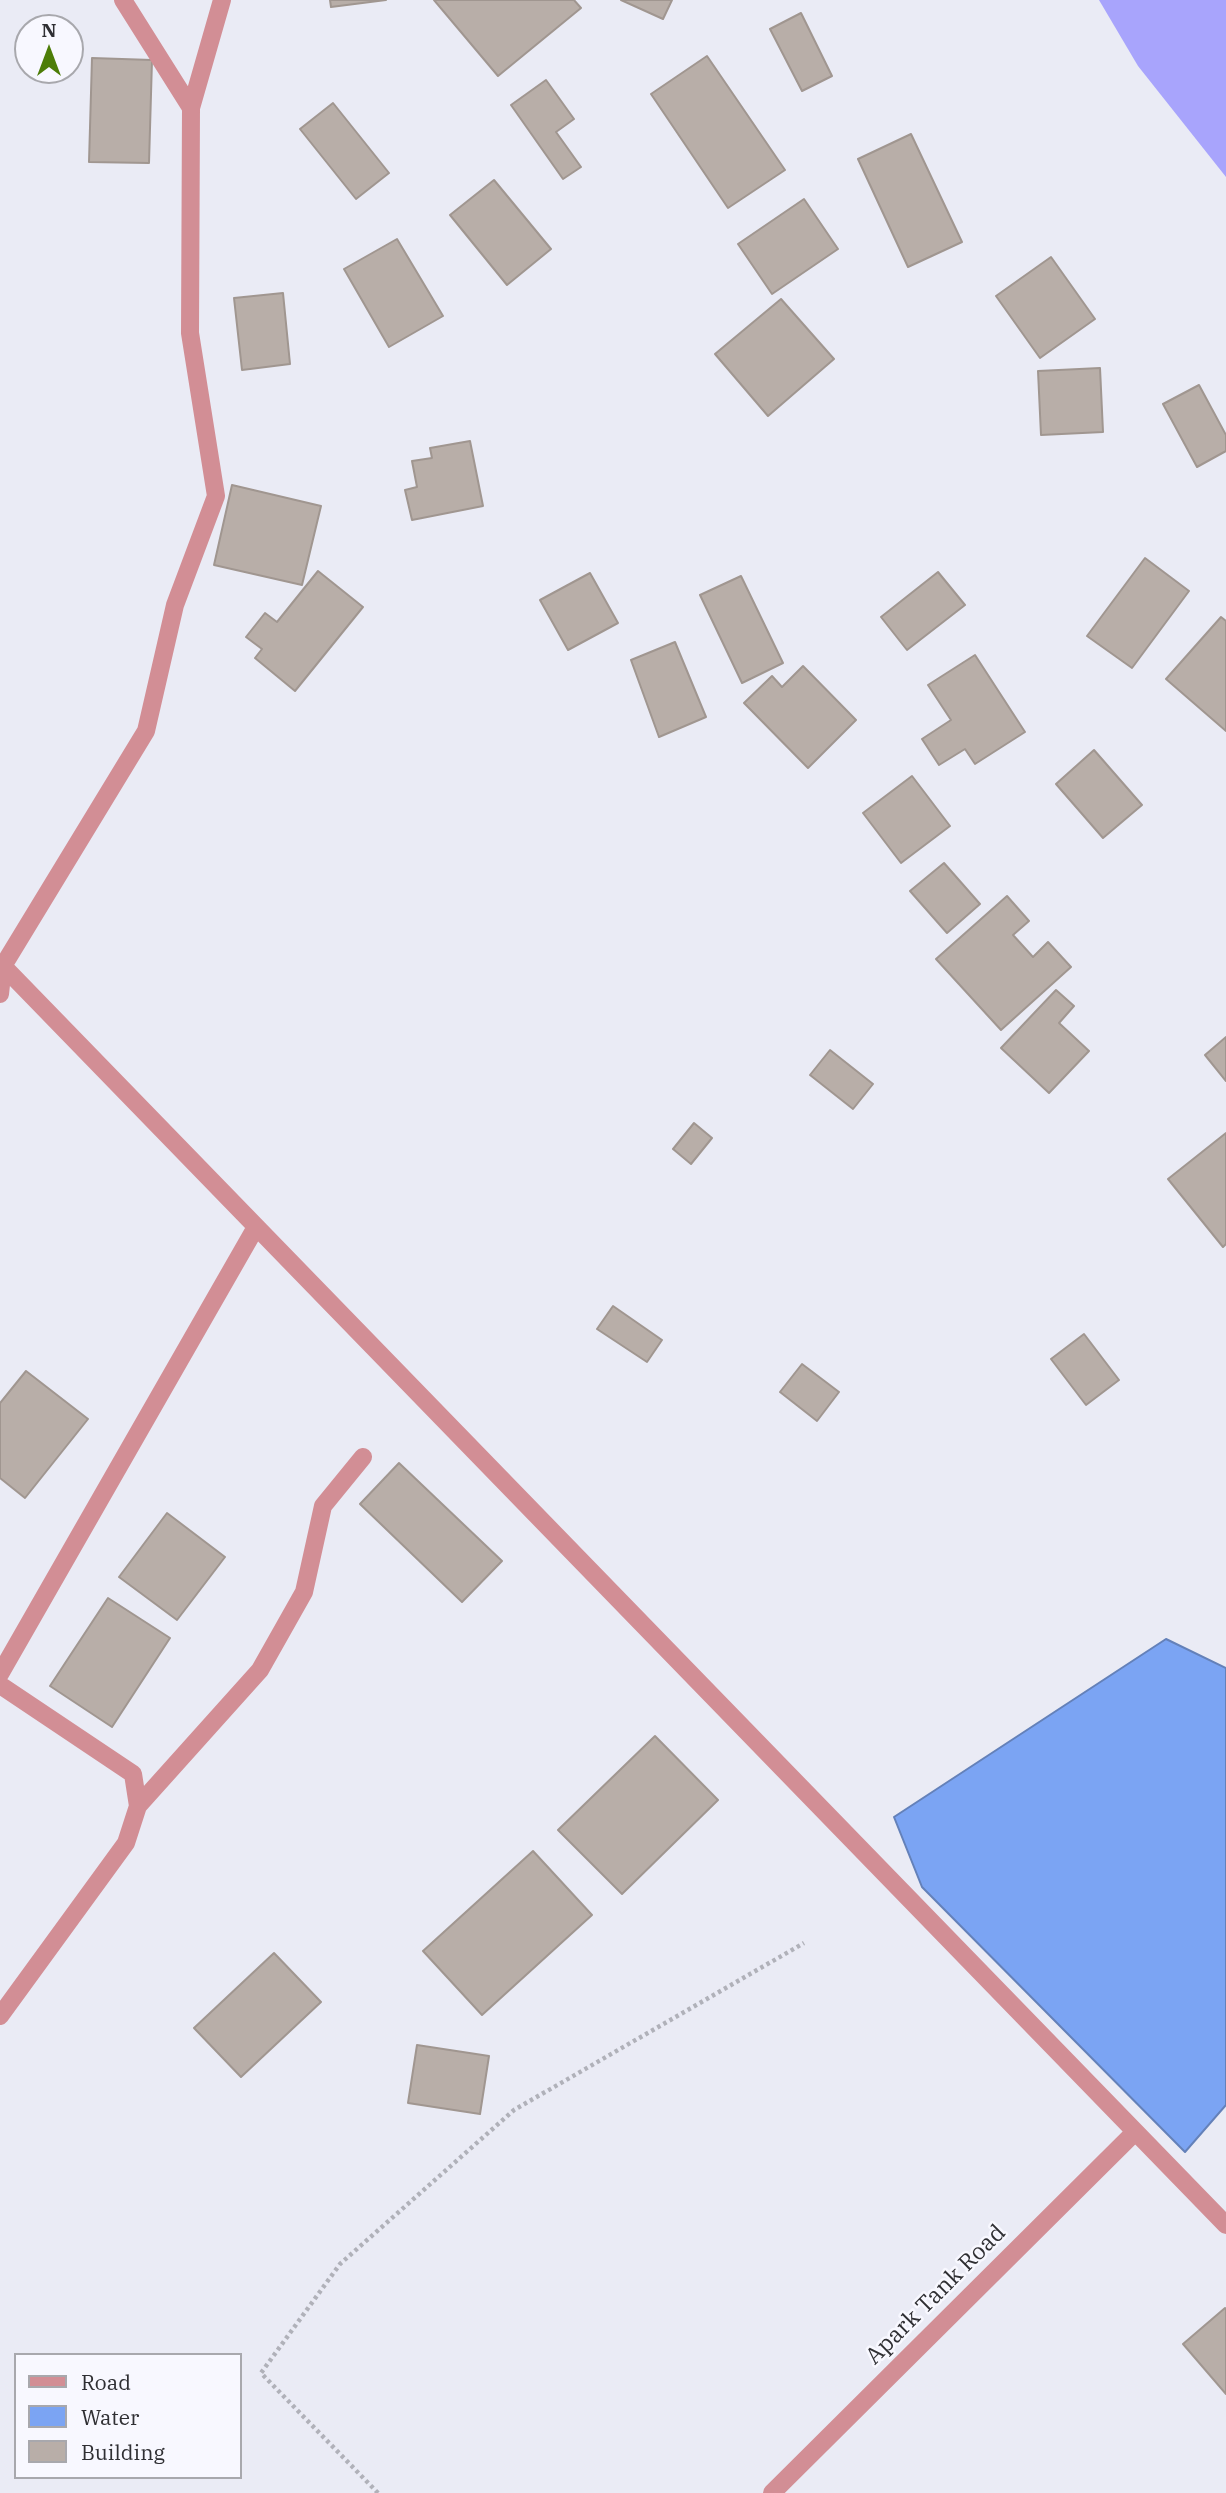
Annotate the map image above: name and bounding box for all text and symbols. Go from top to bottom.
north arrow [14,14,84,84]
text: N [41,18,57,42]
street label: Apark Tank Road [860,2219,1012,2371]
legend [14,2353,242,2479]
text: Road [81,2368,131,2396]
text: Water [81,2403,139,2431]
text: Building [81,2438,165,2466]

